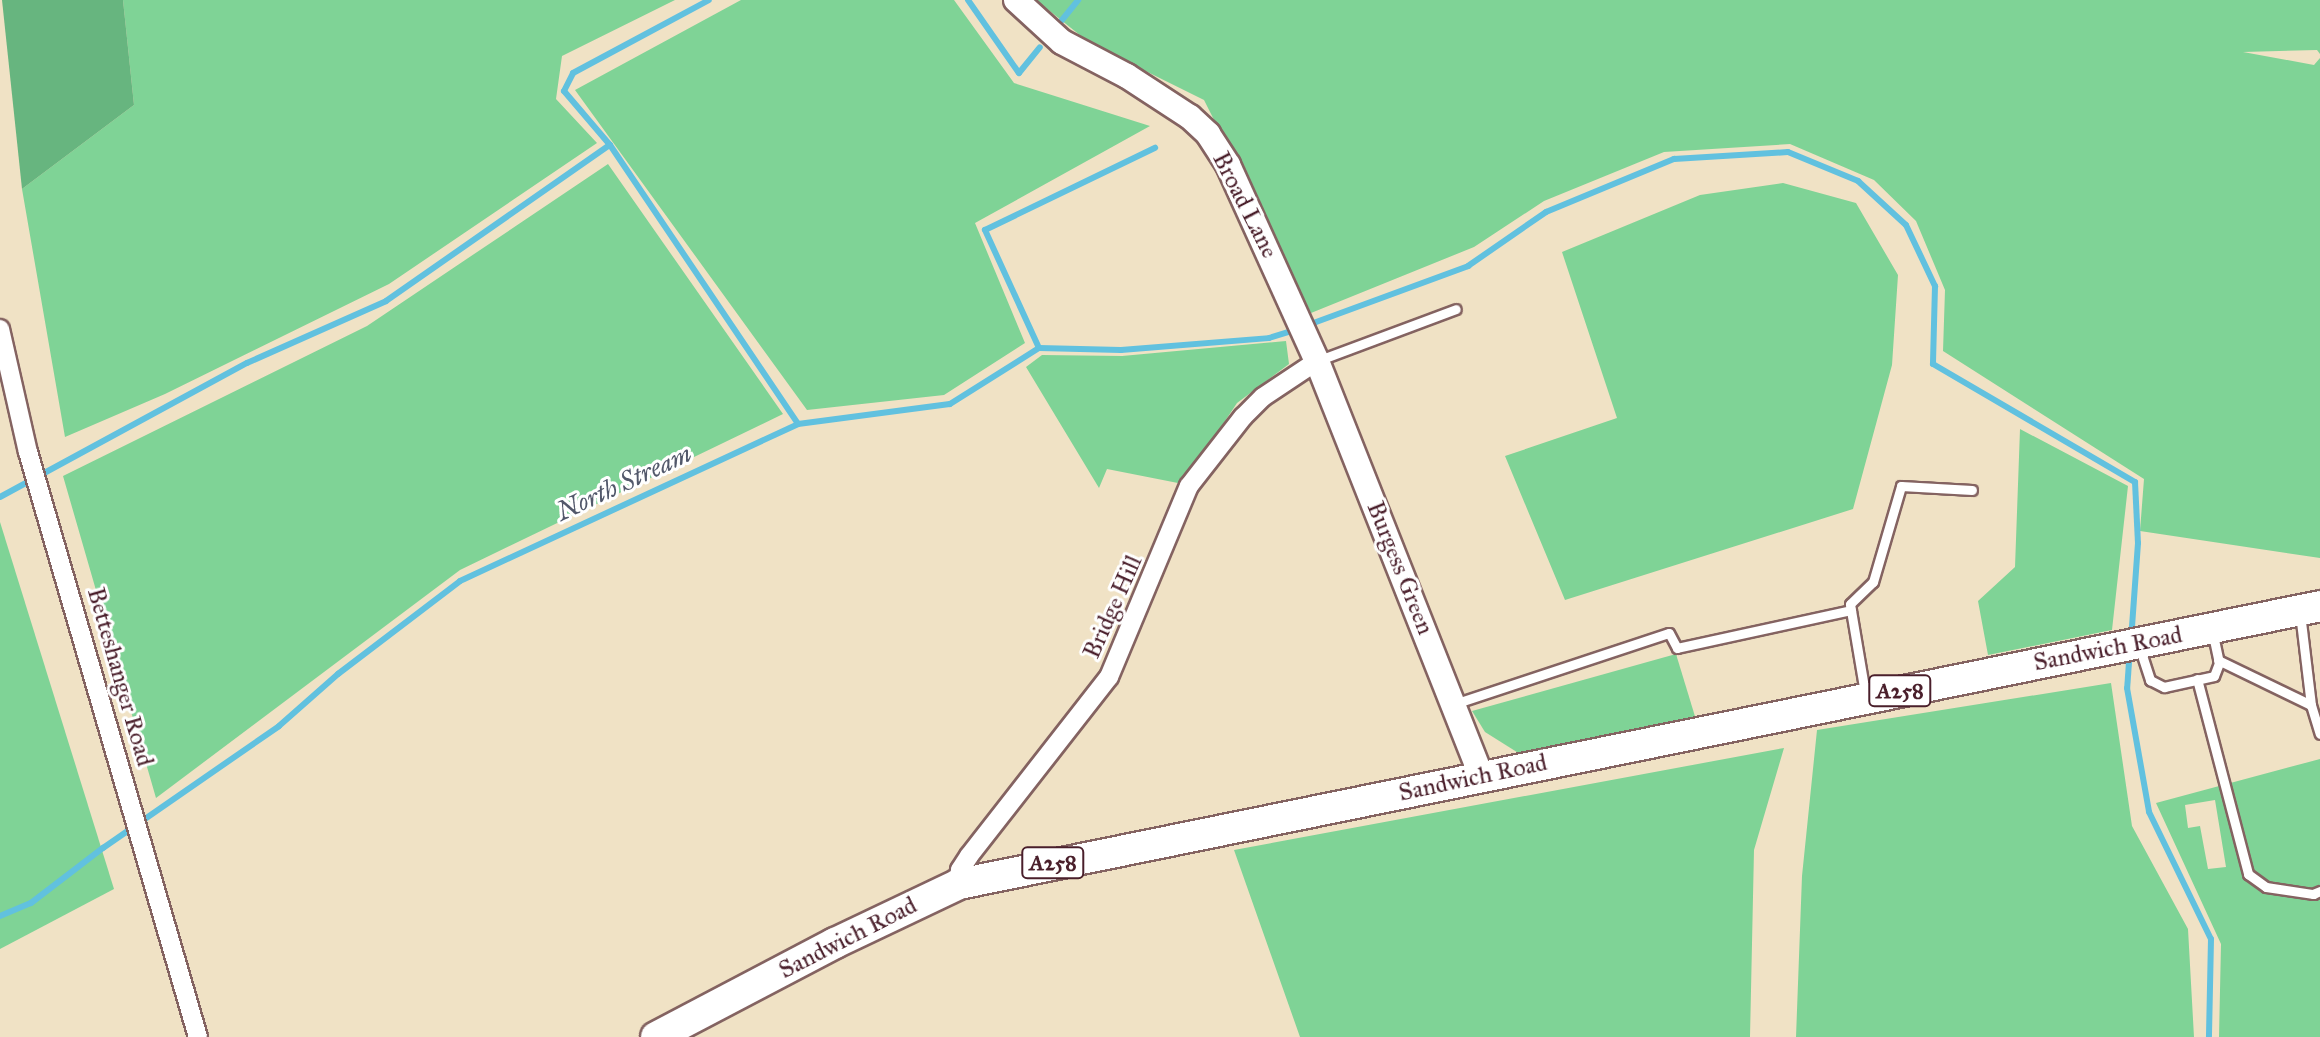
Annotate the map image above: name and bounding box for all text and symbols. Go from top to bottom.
street label: Broad Lane [1206,147,1284,263]
water label: North Stream [551,438,697,528]
street label: Burgess Green [1360,497,1440,639]
street label: Bridge Hill [1077,551,1149,663]
street label: Betteshanger Road [81,584,159,770]
street label: Sandwich Road [2031,620,2185,678]
road number: A258 [1868,673,1932,709]
street label: Sandwich Road [1396,748,1550,808]
road number: A258 [1021,845,1085,881]
street label: Sandwich Road [774,891,922,985]

